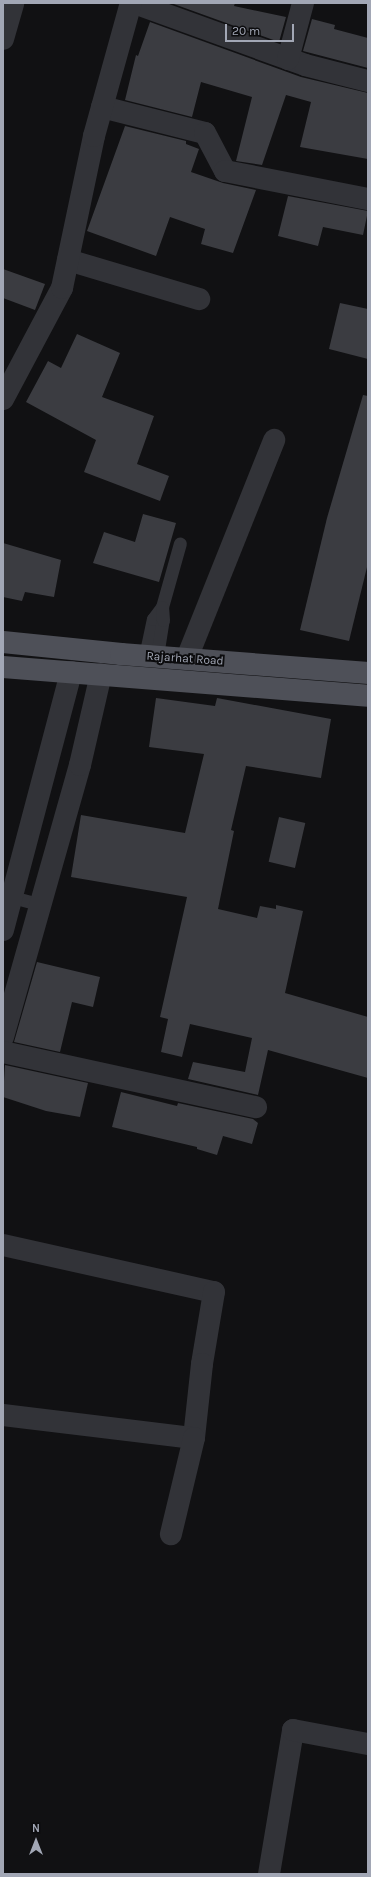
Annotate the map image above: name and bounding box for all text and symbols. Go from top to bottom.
scale bar [227,16,296,42]
text: 20 m [232,24,260,38]
street label: Rajarhat Road [146,649,224,669]
north arrow [16,1821,56,1861]
text: N [32,1822,40,1835]

